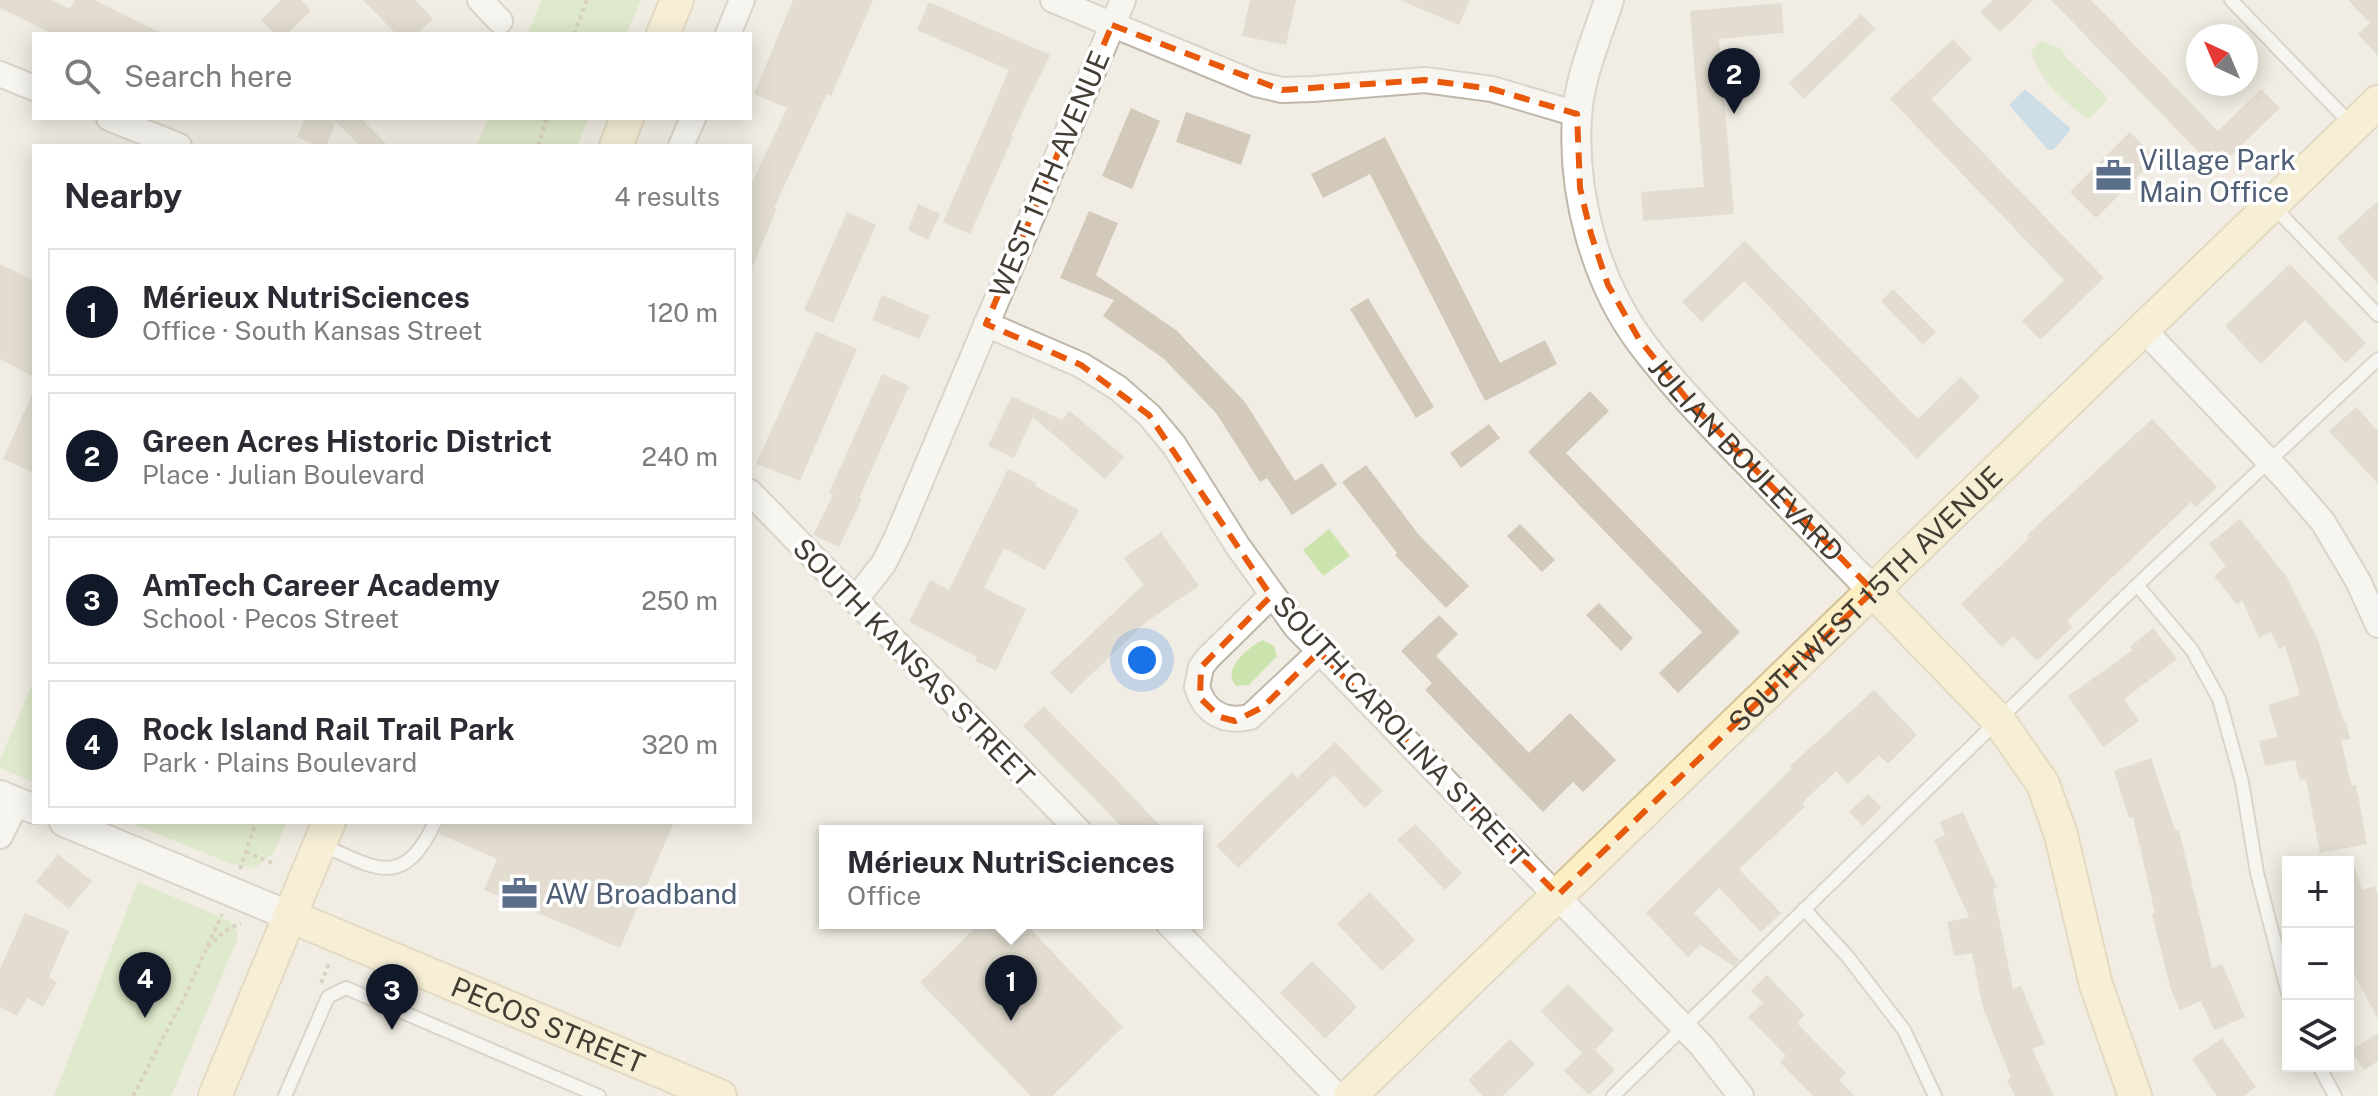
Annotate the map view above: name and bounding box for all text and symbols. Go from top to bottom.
north arrow [2186,24,2258,96]
search box [32,32,752,120]
street label: WEST 11TH AVENUE [982,46,1116,302]
pin: 2 [1708,48,1760,114]
icon: search [60,54,104,98]
text: Search here [124,58,292,94]
place label: Village Park Main Office [2139,143,2296,208]
office icon: Village Park Main Office [2094,156,2132,194]
text: Nearby [64,176,182,216]
text: 4 results [614,181,720,212]
text: Mérieux NutriSciences [142,279,470,315]
text: 1 [86,297,98,328]
text: 120 m [647,297,718,328]
text: Office · South Kansas Street [142,315,482,346]
street label: JULIAN BOULEVARD [1643,350,1851,568]
text: Green Acres Historic District [142,423,552,459]
text: 2 [84,441,100,472]
text: 240 m [641,441,718,472]
text: Place · Julian Boulevard [142,459,425,490]
street label: SOUTHWEST 15TH AVENUE [1721,459,2008,738]
street label: SOUTH KANSAS STREET [787,531,1041,793]
text: AmTech Career Academy [142,567,500,603]
text: 3 [83,585,101,616]
text: 250 m [641,585,718,616]
street label: SOUTH CAROLINA STREET [1267,589,1535,873]
text: School · Pecos Street [142,603,399,634]
your location [1122,640,1162,680]
text: Rock Island Rail Trail Park [142,711,515,747]
text: 4 [83,729,101,760]
text: 320 m [641,729,718,760]
text: Park · Plains Boulevard [142,747,417,778]
popup [819,825,1203,929]
text: Mérieux NutriSciences [847,844,1175,880]
map controls [2282,856,2354,1072]
button: + [2282,856,2354,928]
office icon: AW Broadband [500,874,538,912]
place label: AW Broadband [545,877,738,910]
text: Office [847,880,921,911]
button: − [2282,928,2354,1000]
pin: 4 [119,952,171,1018]
pin: 1 [985,955,1037,1021]
pin: 3 [366,964,418,1030]
street label: PECOS STREET [447,969,650,1079]
button: layers [2282,1000,2354,1072]

